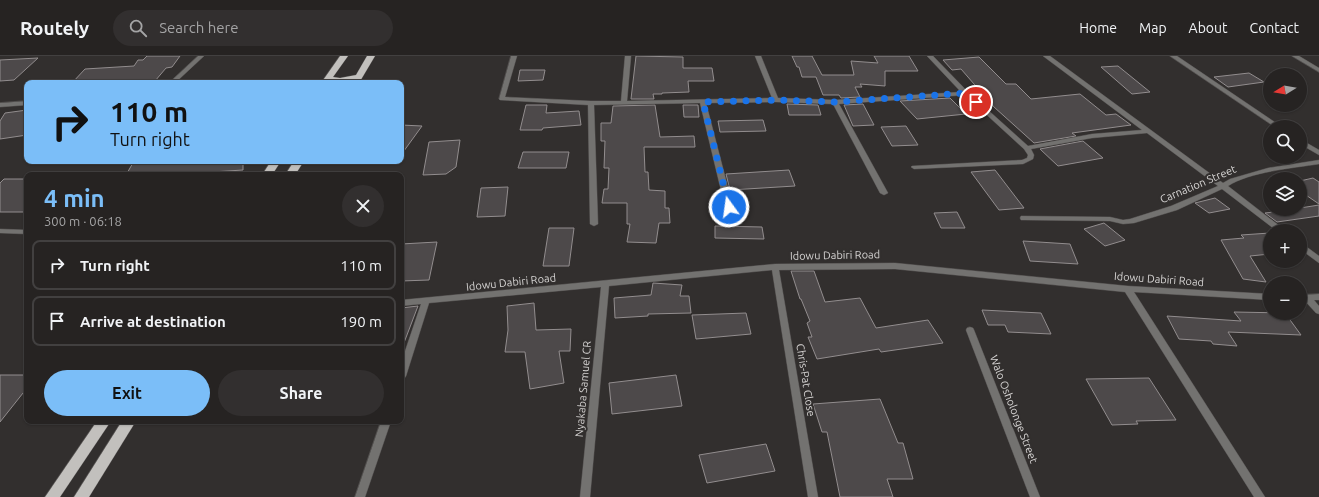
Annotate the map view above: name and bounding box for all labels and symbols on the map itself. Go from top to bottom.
north arrow [1263,68,1307,112]
pin [959,85,993,119]
street label: Carnation Street [1158,162,1238,205]
position arrow [708,186,750,228]
street label: Idowu Dabiri Road [790,248,880,262]
street label: Idowu Dabiri Road [1114,270,1204,288]
street label: Idowu Dabiri Road [465,271,557,293]
street label: Nyakaba Samuel CR [573,340,593,438]
street label: Chris-Pat Close [794,343,818,417]
street label: Walo Osholonge Street [988,353,1040,465]

